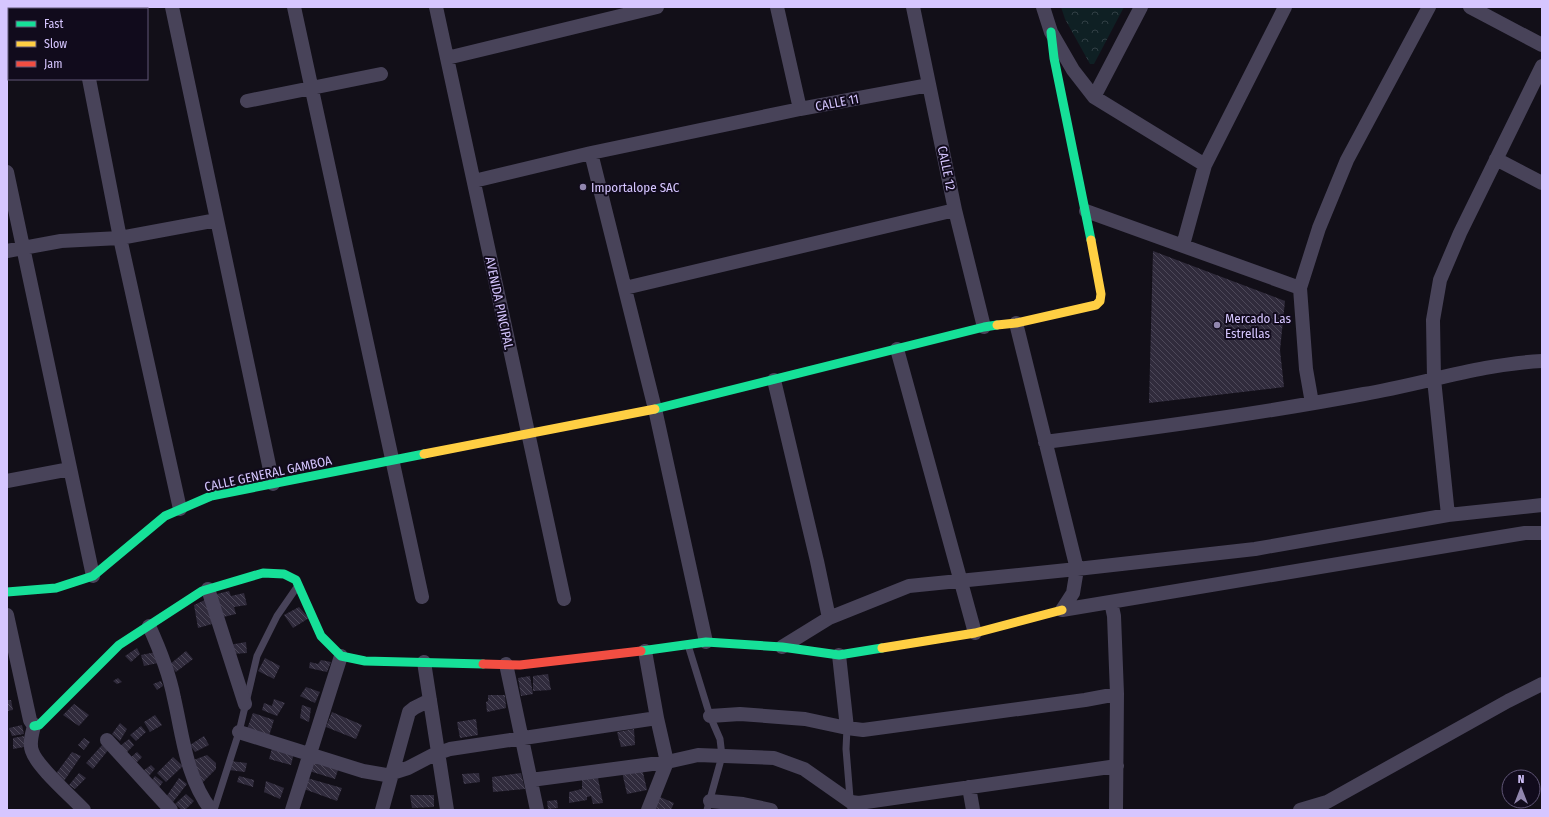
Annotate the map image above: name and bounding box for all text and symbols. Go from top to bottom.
legend [8,8,148,80]
text: Fast [44,17,63,31]
text: Slow [44,37,67,51]
text: Jam [44,57,62,71]
street label: CALLE 11 [814,91,860,114]
street label: CALLE 12 [935,145,959,192]
place label: Importalope SAC [591,180,680,195]
marker: Importalope SAC [578,182,588,192]
street label: AVENIDA PINCIPAL [482,255,517,351]
place label: Mercado Las Estrellas [1225,311,1291,341]
marker: Mercado Las Estrellas [1212,320,1222,330]
street label: CALLE GENERAL GAMBOA [203,453,333,494]
north arrow [1501,769,1541,809]
text: N [1518,773,1524,786]

